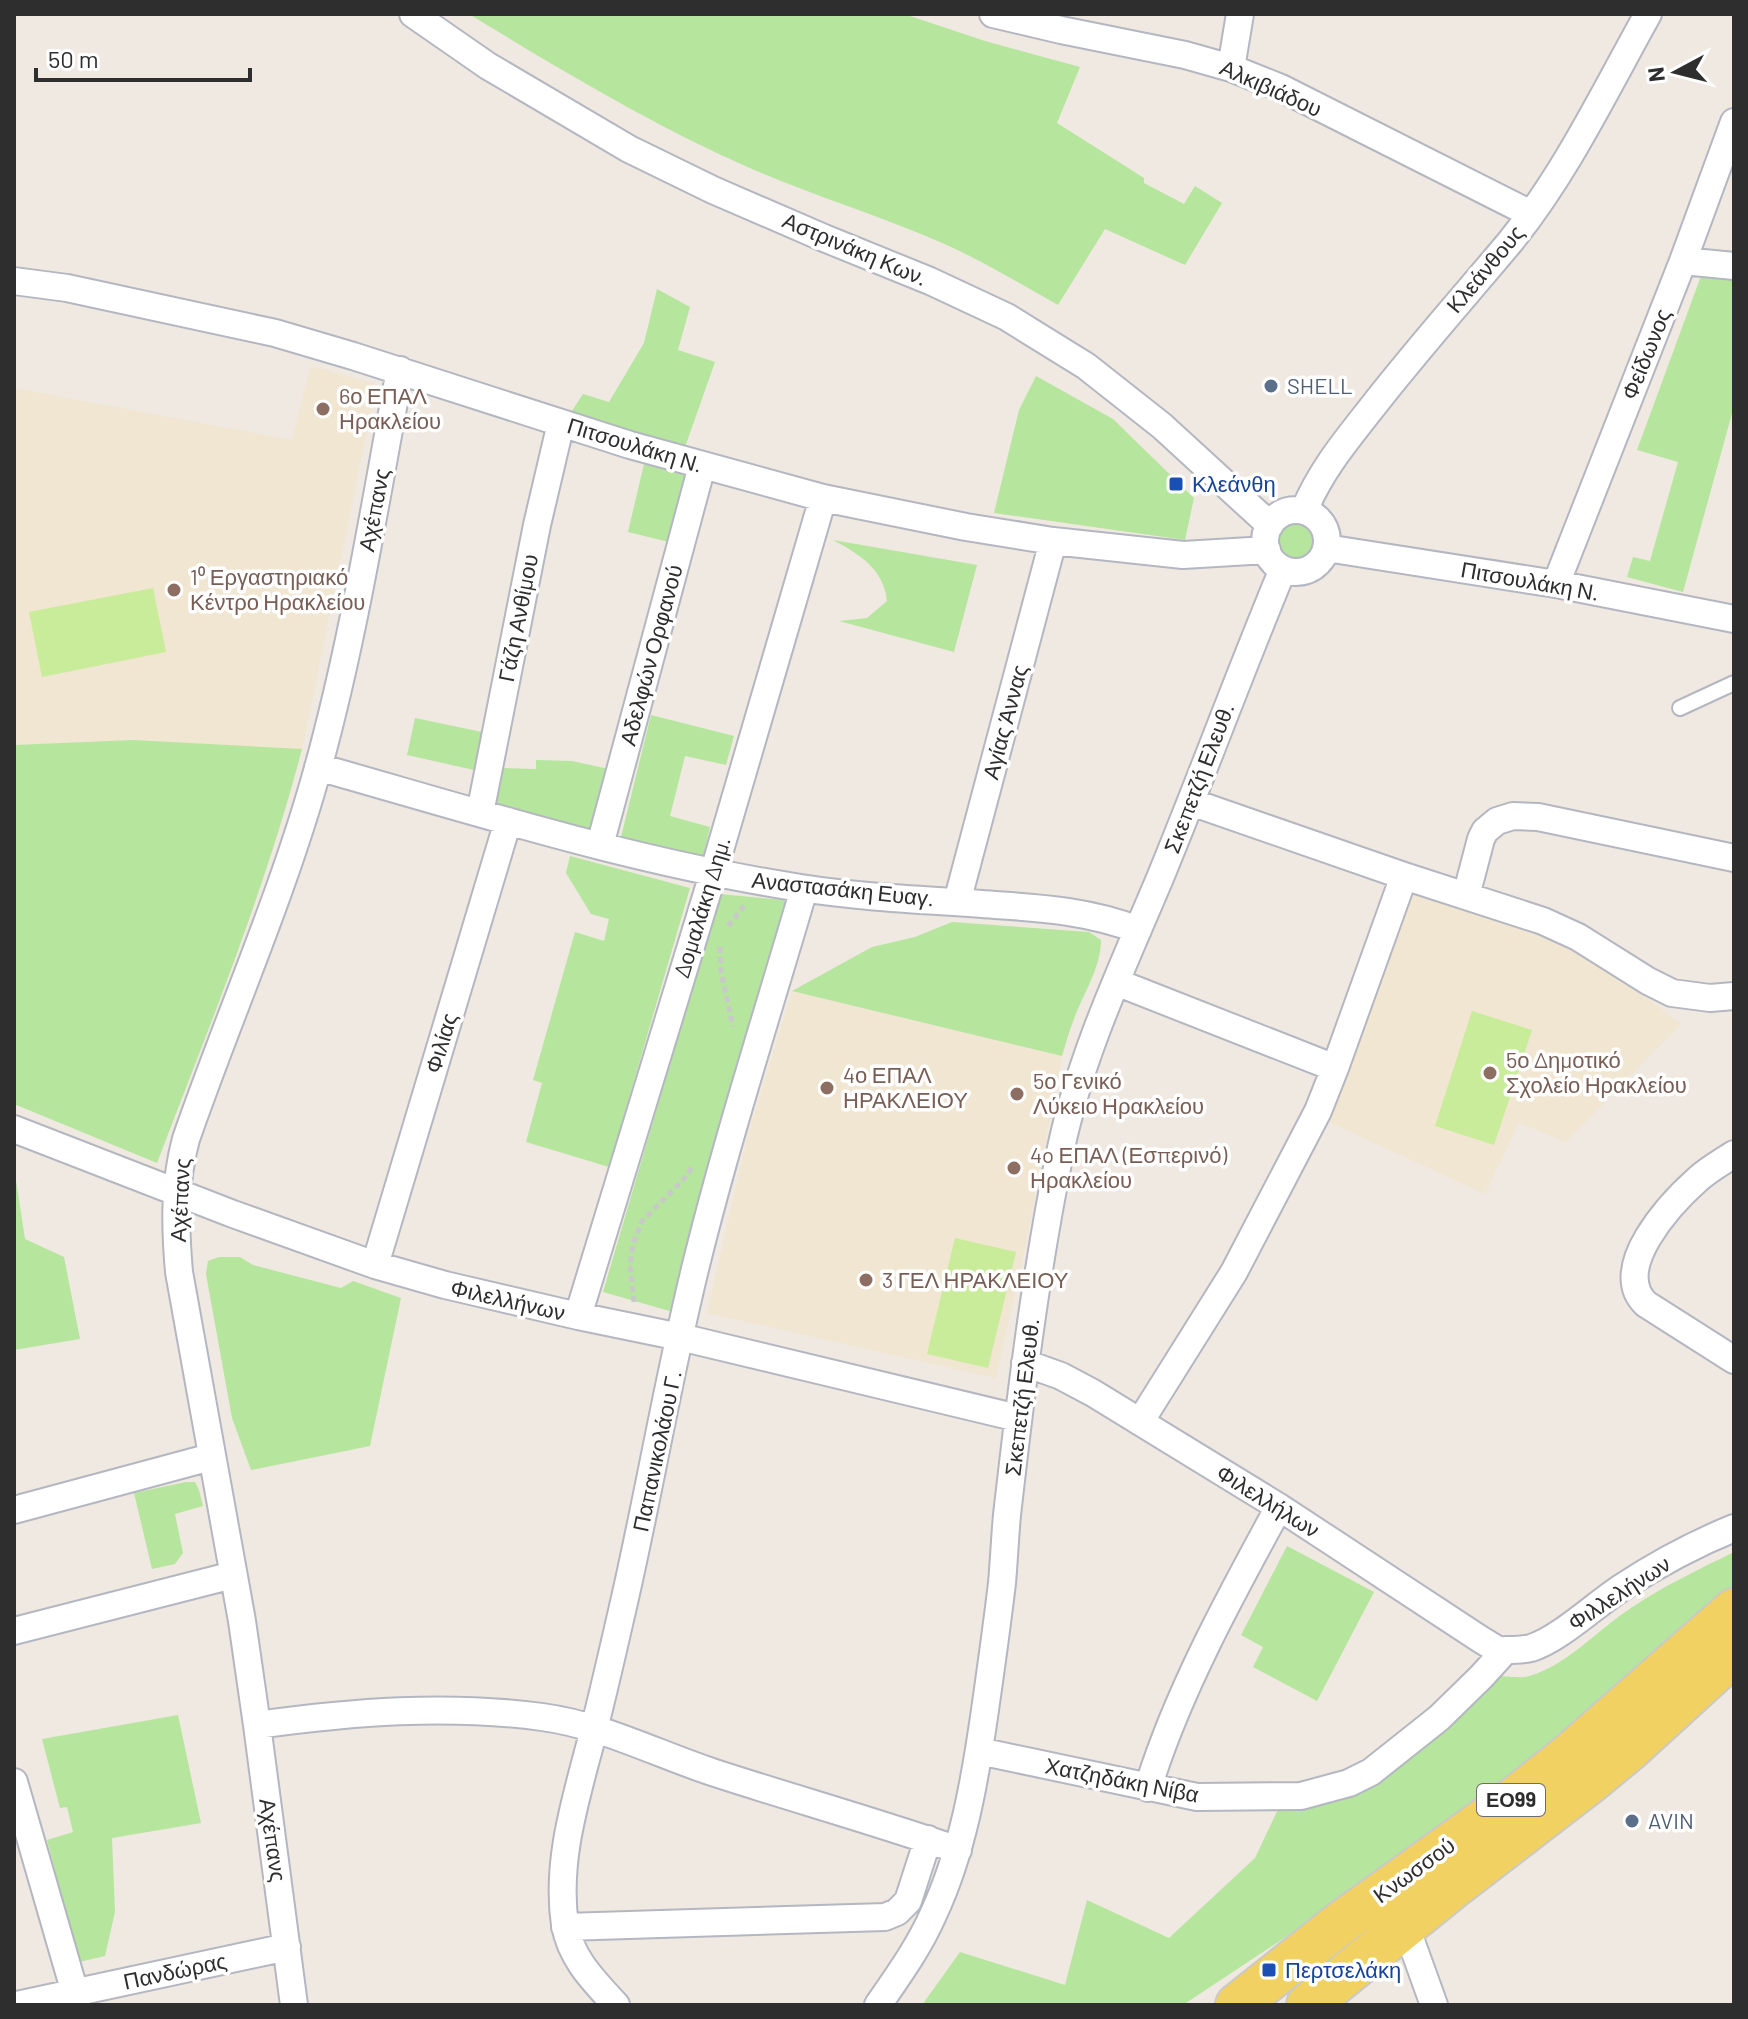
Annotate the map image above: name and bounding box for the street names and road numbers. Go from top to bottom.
street label: Αλκιβιάδου [1216,53,1326,122]
street label: Αστρινάκη Κων. [779,206,932,291]
street label: Κλεάνθους [1440,219,1528,317]
street label: Φείδωνος [1615,304,1675,403]
street label: Πιτσουλάκη Ν. [564,411,706,478]
street label: Αχέπανς [352,466,395,554]
street label: Γάζη Ανθίμου [492,552,543,684]
street label: Πιτσουλάκη Ν. [1459,555,1601,606]
street label: Αδελφών Ορφανού [613,562,688,748]
street label: Αγίας Άννας [976,662,1033,782]
street label: Σκεπετζή Ελευθ. [1158,699,1240,857]
street label: Δομαλάκη Δημ. [667,833,736,981]
street label: Αναστασάκη Ευαγ. [751,866,936,912]
street label: Φιλίας [419,1009,461,1076]
street label: Αχέπανς [164,1157,195,1243]
street label: Φιλελλήνων [448,1273,568,1326]
street label: Σκεπετζή Ελευθ. [998,1317,1045,1477]
street label: Παπανικολάου Γ. [626,1368,686,1534]
street label: Φιλελλήλων [1212,1458,1325,1543]
street label: Φιλλελήνων [1562,1549,1675,1636]
street label: Χατζηδάκη Νίβα [1043,1751,1202,1808]
road number: ΕΟ99 [1477,1784,1545,1816]
street label: Αχέπανς [254,1796,293,1883]
street label: Κνωσσού [1368,1831,1459,1907]
street label: Πανδώρας [121,1946,229,1995]

